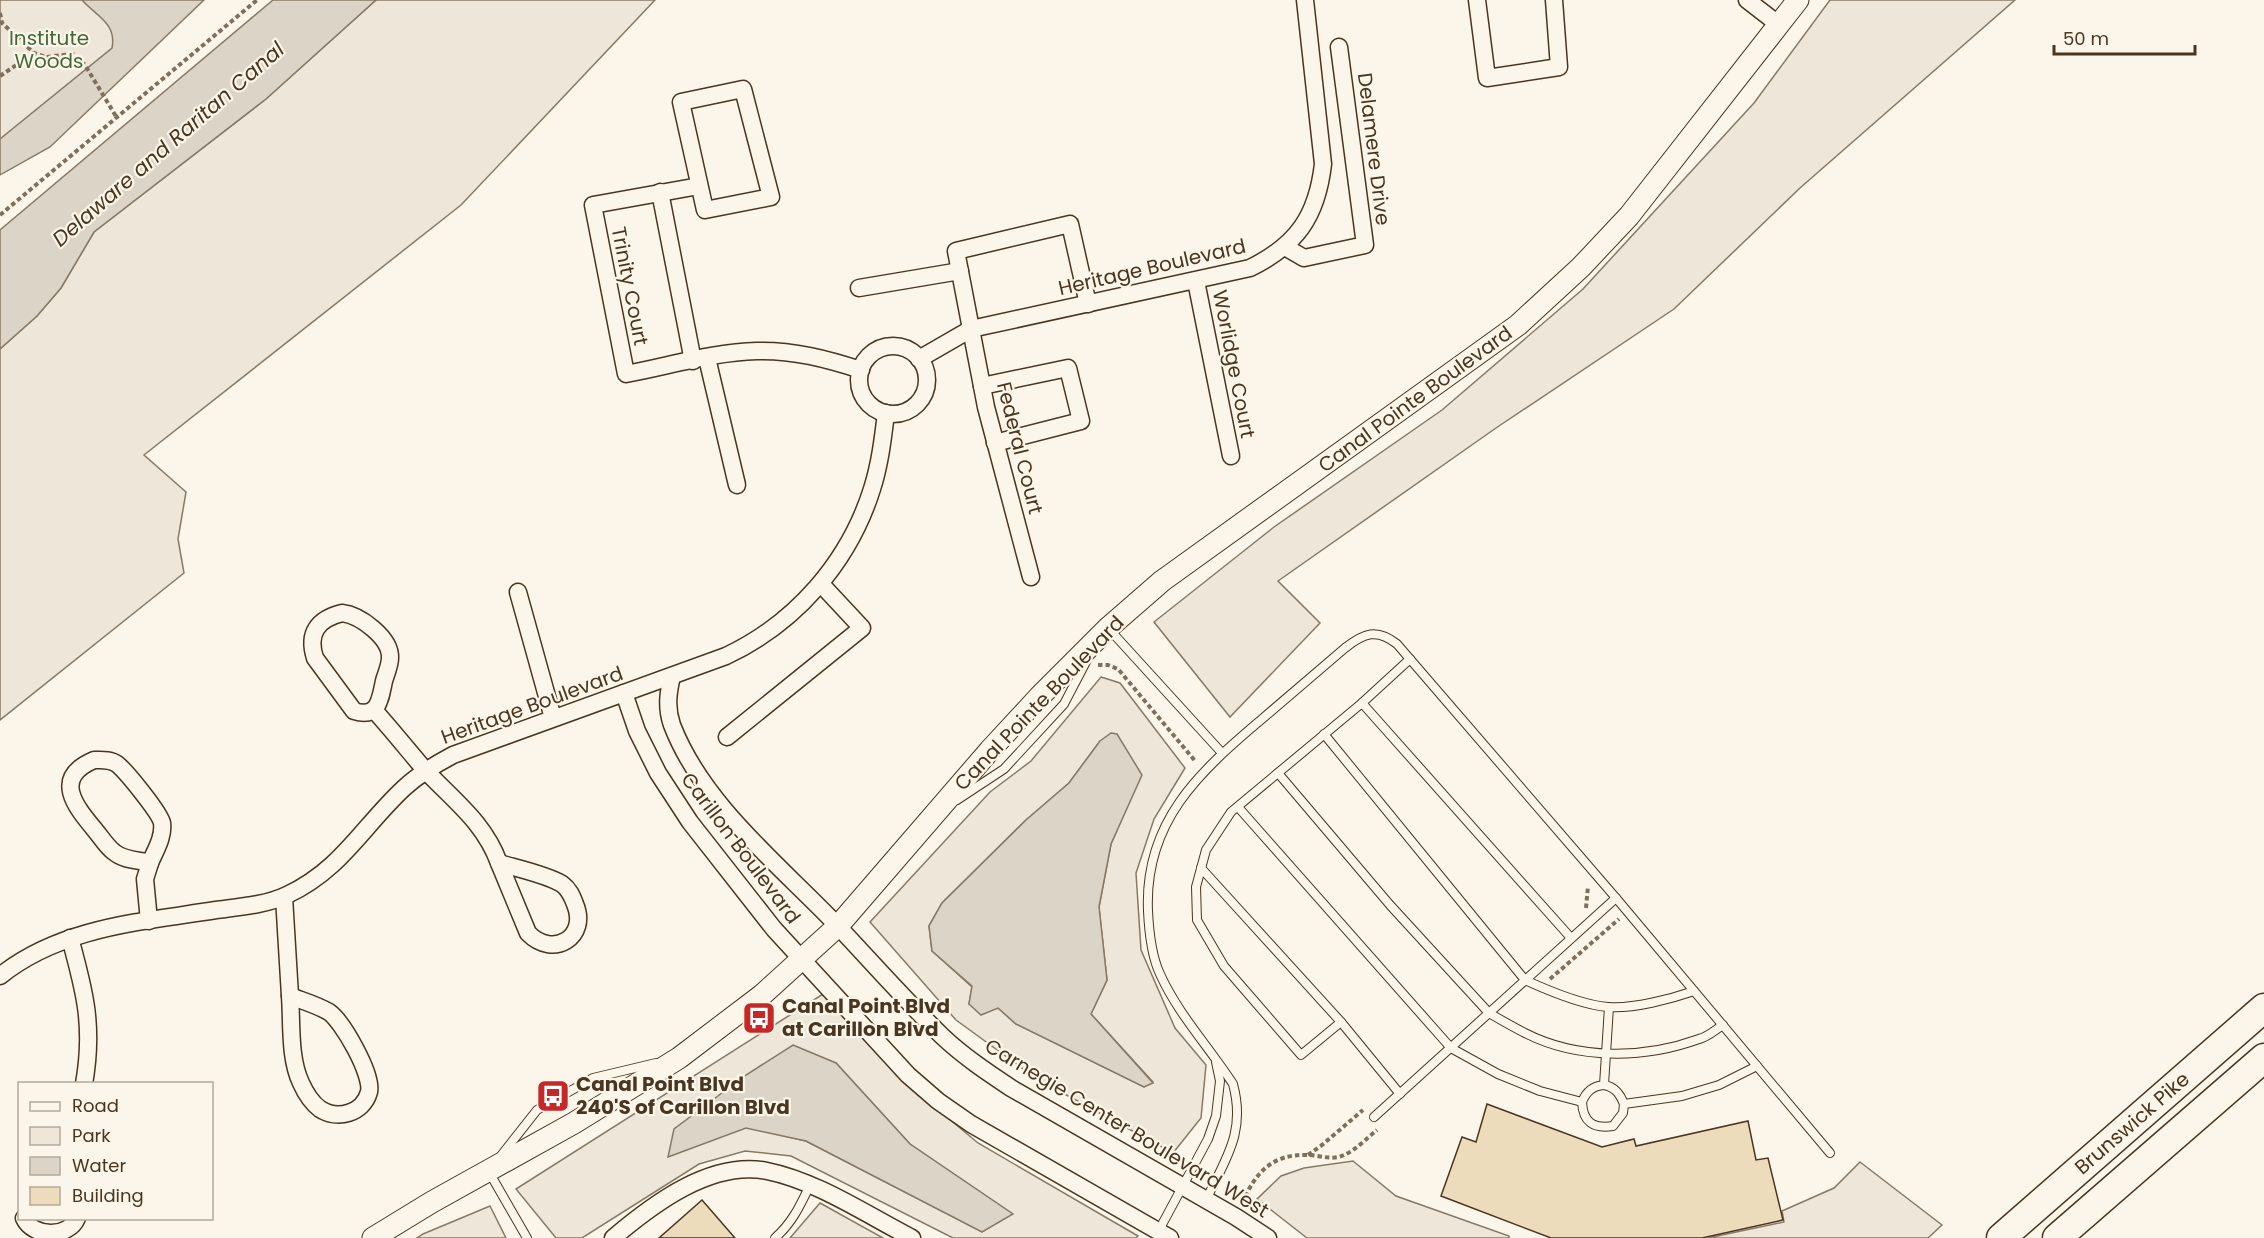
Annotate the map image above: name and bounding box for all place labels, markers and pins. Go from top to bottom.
place label: Canal Point Blvd at Carillon Blvd [782,992,950,1043]
bus stop icon: Canal Point Blvd at Carillon Blvd [741,1000,777,1036]
place label: Canal Point Blvd 240'S of Carillon Blvd [576,1070,790,1121]
bus stop icon: Canal Point Blvd 240'S of Carillon Blvd [535,1078,571,1114]

